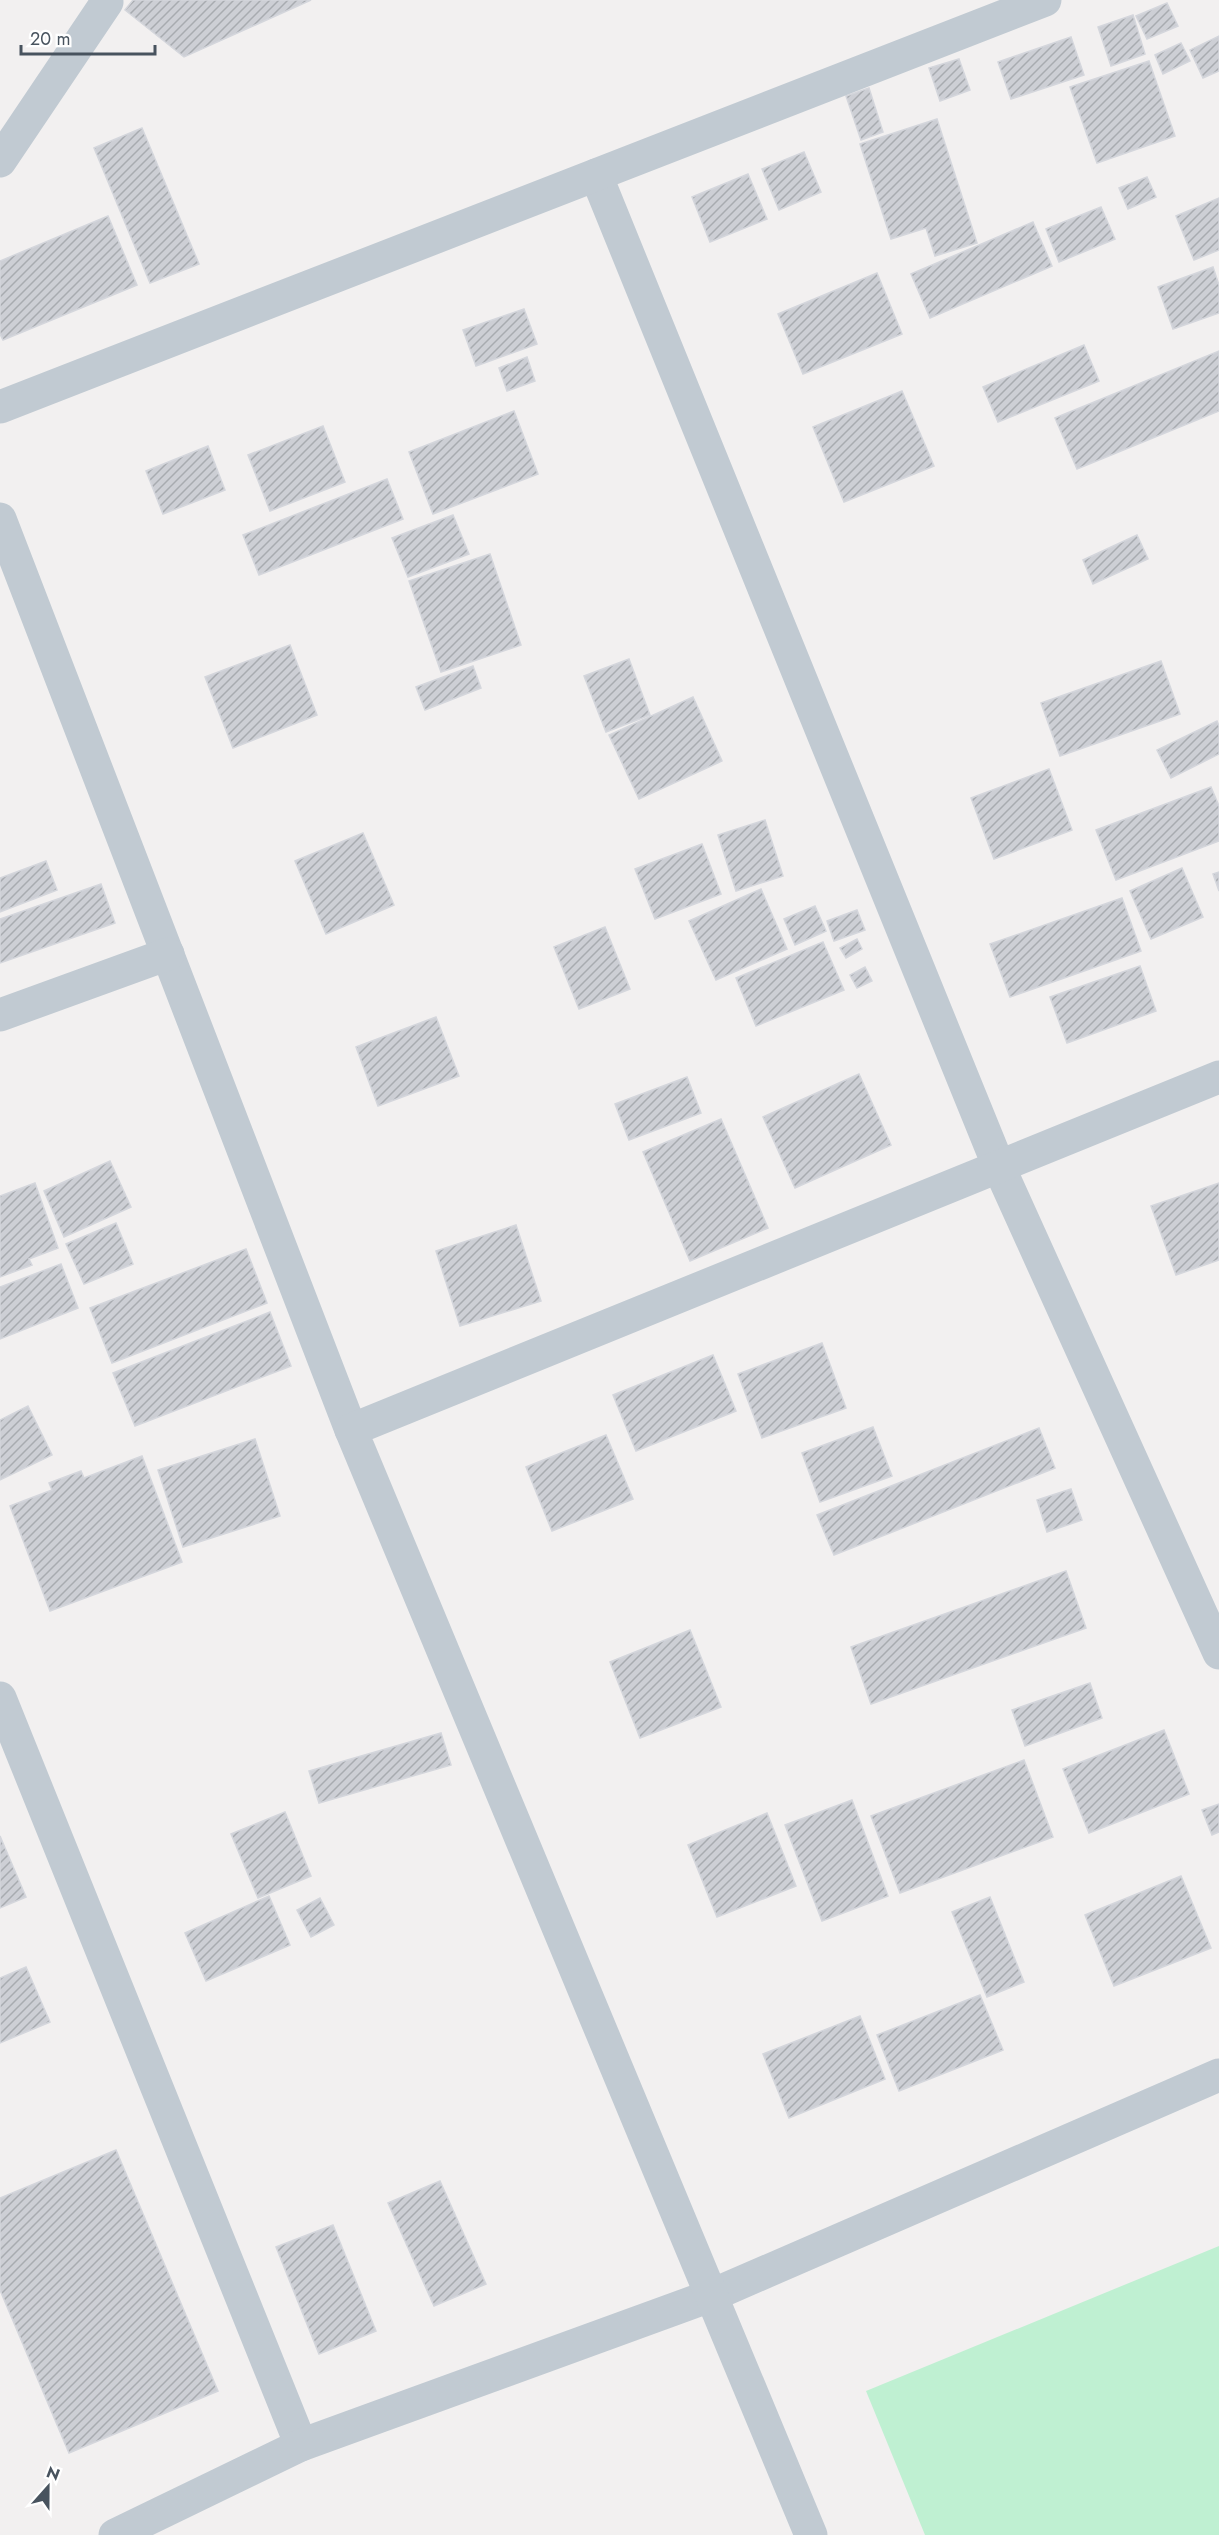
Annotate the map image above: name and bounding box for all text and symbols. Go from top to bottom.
scale bar [21,18,154,56]
text: 20 m [30,26,70,52]
north arrow [18,2457,78,2517]
text: N [43,2460,63,2486]

